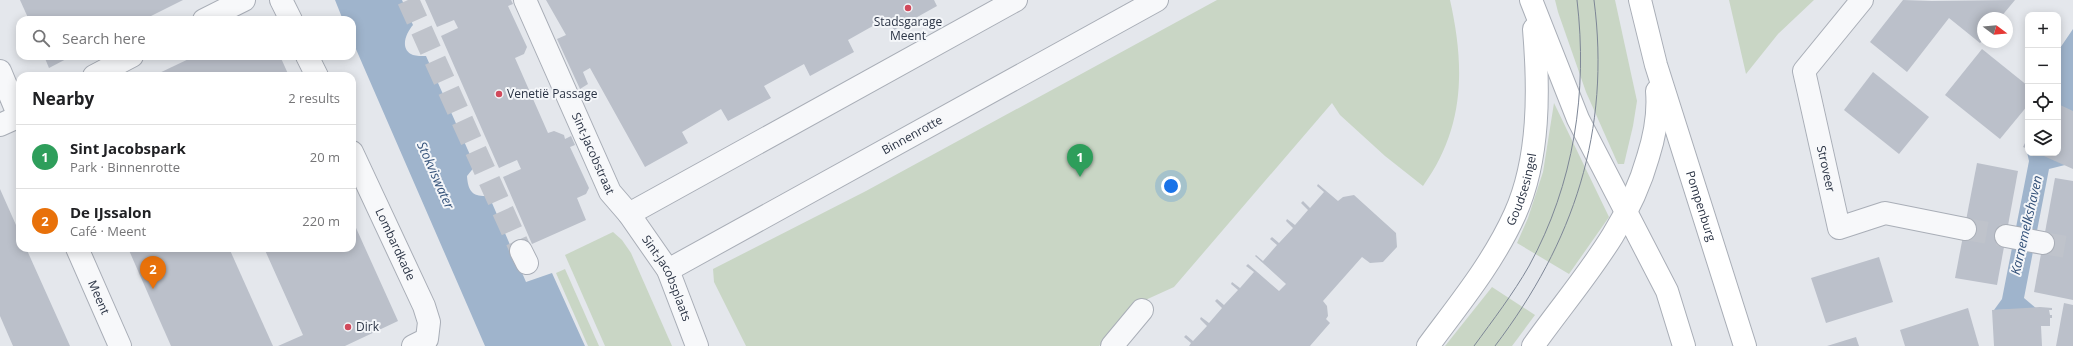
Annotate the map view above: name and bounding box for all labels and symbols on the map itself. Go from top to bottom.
marker: Stadsgarage Meent [903,3,913,13]
north arrow [1977,12,2013,48]
place label: Stadsgarage Meent [874,13,943,44]
place label: Venetië Passage [507,85,598,102]
marker: Venetië Passage [494,89,504,99]
street label: Sint-Jacobstraat [568,110,619,197]
street label: Binnenrotte [879,111,946,158]
water label: Stokviswater [413,138,459,212]
pin: 1 [1067,144,1093,177]
street label: Stroveer [1813,144,1840,194]
street label: Goudsesingel [1502,152,1540,229]
street label: Pompenburg [1682,169,1720,244]
water label: Karnemelkshaven [2006,173,2046,277]
your location [1161,176,1181,196]
street label: Lombardkade [371,205,420,283]
street label: Sint-Jacobsplaats [638,231,696,324]
pin: 2 [140,256,166,289]
street label: Meent [84,277,114,317]
place label: Dirk [356,318,380,335]
marker: Dirk [343,322,353,332]

